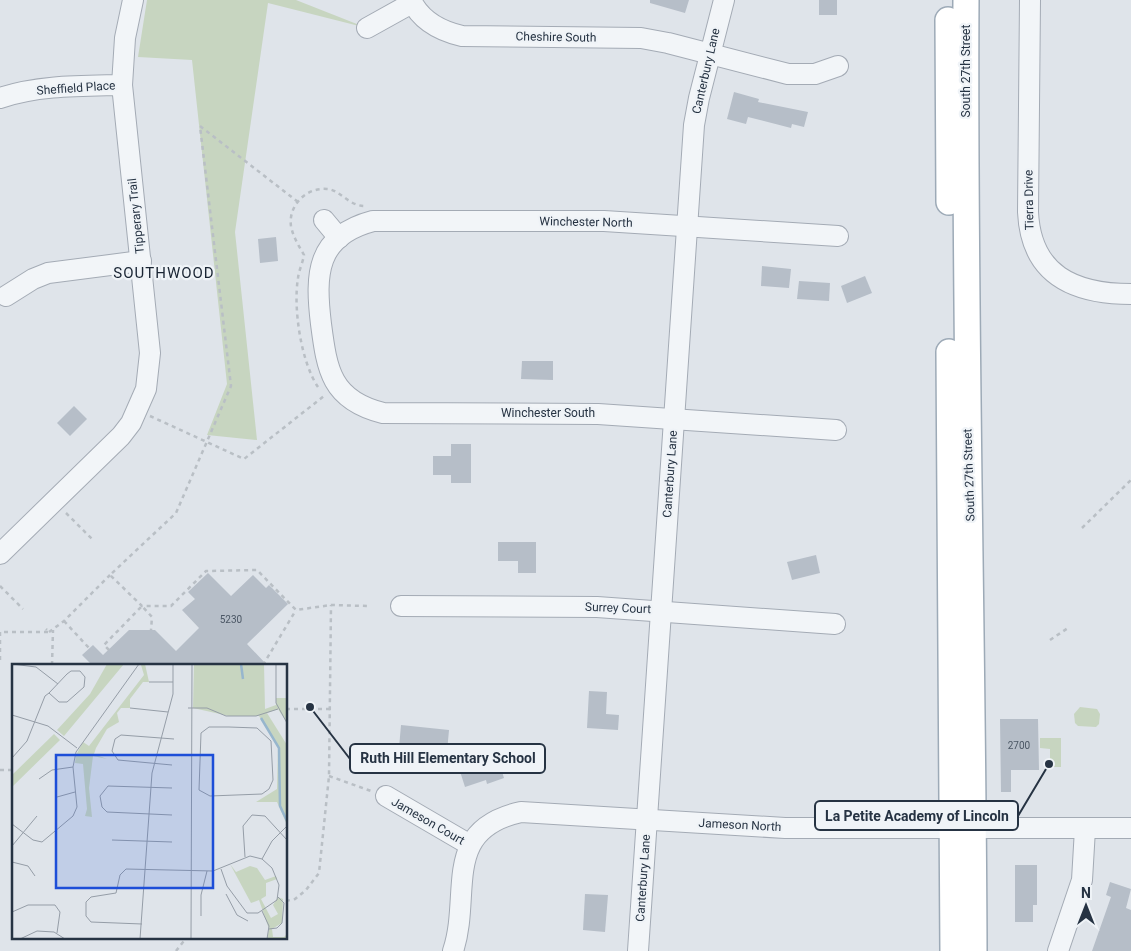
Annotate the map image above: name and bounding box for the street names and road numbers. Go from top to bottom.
street label: South 27th Street [959,25,973,117]
street label: Canterbury Lane [689,27,723,115]
street label: Cheshire South [515,29,597,45]
street label: Sheffield Place [36,78,116,98]
street label: Tierra Drive [1021,169,1037,231]
street label: Tipperary Trail [125,178,147,254]
street label: Winchester North [539,214,633,230]
street label: Winchester South [501,406,595,420]
street label: South 27th Street [960,428,978,522]
street label: Canterbury Lane [660,430,680,518]
street label: Surrey Court [585,600,651,616]
street label: Jameson Court [389,794,467,848]
street label: Jameson North [698,816,782,834]
street label: Canterbury Lane [633,834,653,922]

